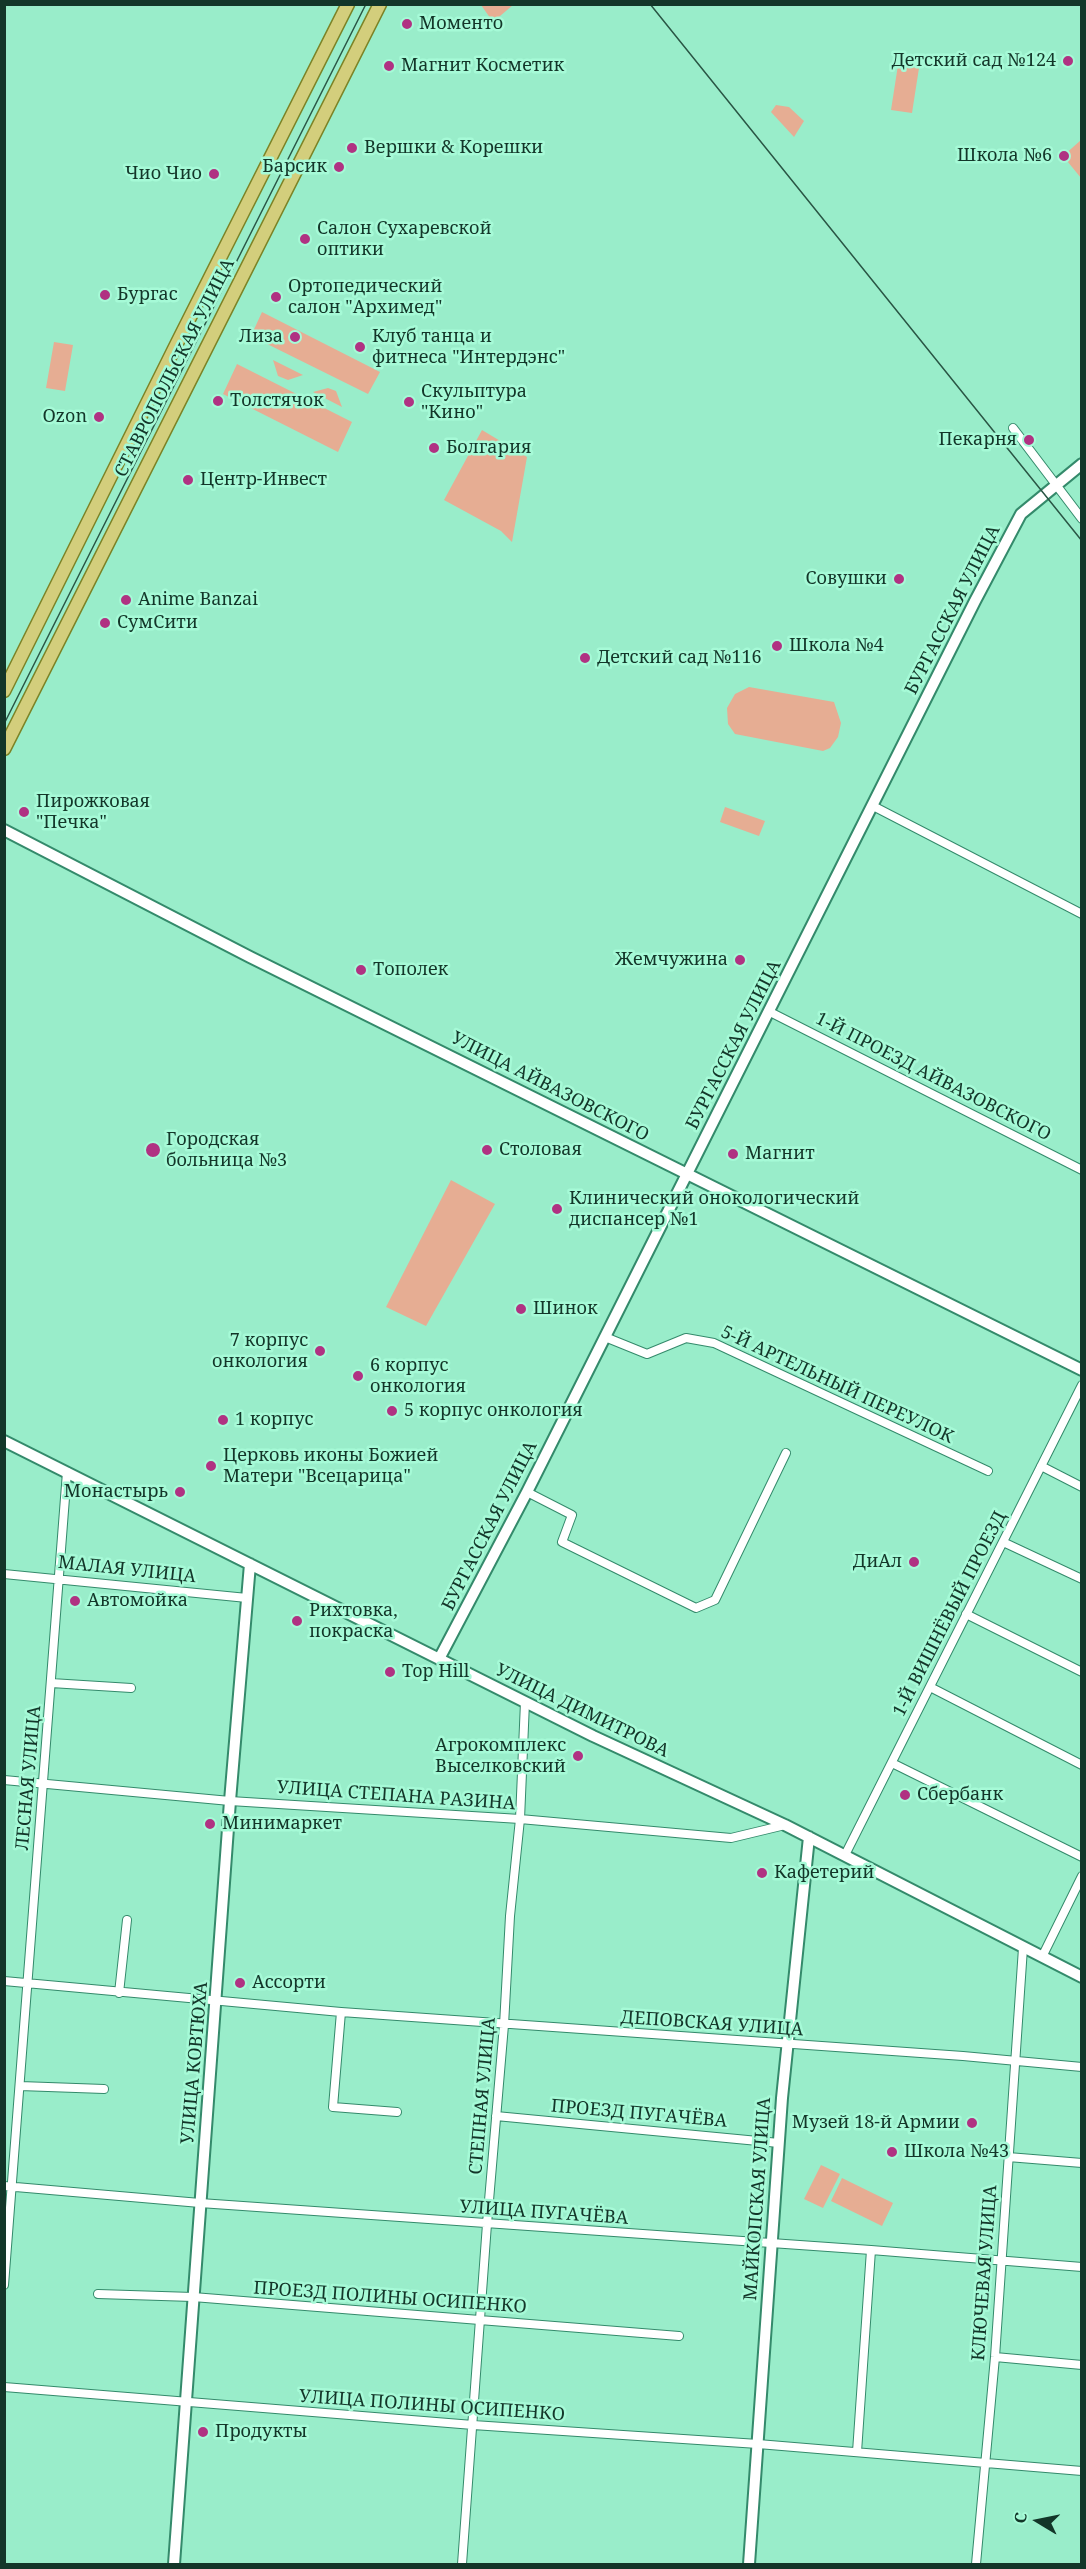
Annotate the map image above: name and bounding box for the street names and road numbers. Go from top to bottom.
street label: СТАВРОПОЛЬСКАЯ УЛИЦА [110,255,240,481]
street label: БУРГАССКАЯ УЛИЦА [901,522,1005,698]
street label: БУРГАССКАЯ УЛИЦА [682,957,786,1133]
street label: 1-Й ПРОЕЗД АЙВАЗОВСКОГО [812,1008,1054,1146]
street label: УЛИЦА АЙВАЗОВСКОГО [448,1028,652,1146]
street label: 5-Й АРТЕЛЬНЫЙ ПЕРЕУЛОК [717,1322,957,1448]
street label: БУРГАССКАЯ УЛИЦА [438,1438,542,1614]
street label: 1-Й ВИШНЁВЫЙ ПРОЕЗД [889,1508,1011,1720]
street label: МАЛАЯ УЛИЦА [57,1552,197,1588]
street label: УЛИЦА ДИМИТРОВА [492,1660,672,1762]
street label: ЛЕСНАЯ УЛИЦА [12,1705,46,1851]
street label: УЛИЦА СТЕПАНА РАЗИНА [276,1777,516,1815]
street label: УЛИЦА КОВТЮХА [177,1981,213,2145]
street label: ДЕПОВСКАЯ УЛИЦА [620,2007,804,2041]
street label: СТЕПНАЯ УЛИЦА [465,2017,501,2175]
street label: ПРОЕЗД ПУГАЧЁВА [550,2096,728,2132]
street label: МАЙКОПСКАЯ УЛИЦА [740,2097,776,2301]
street label: КЛЮЧЕВАЯ УЛИЦА [968,2184,1002,2362]
street label: УЛИЦА ПУГАЧЁВА [459,2196,629,2230]
street label: ПРОЕЗД ПОЛИНЫ ОСИПЕНКО [253,2278,527,2318]
street label: УЛИЦА ПОЛИНЫ ОСИПЕНКО [298,2386,566,2426]

